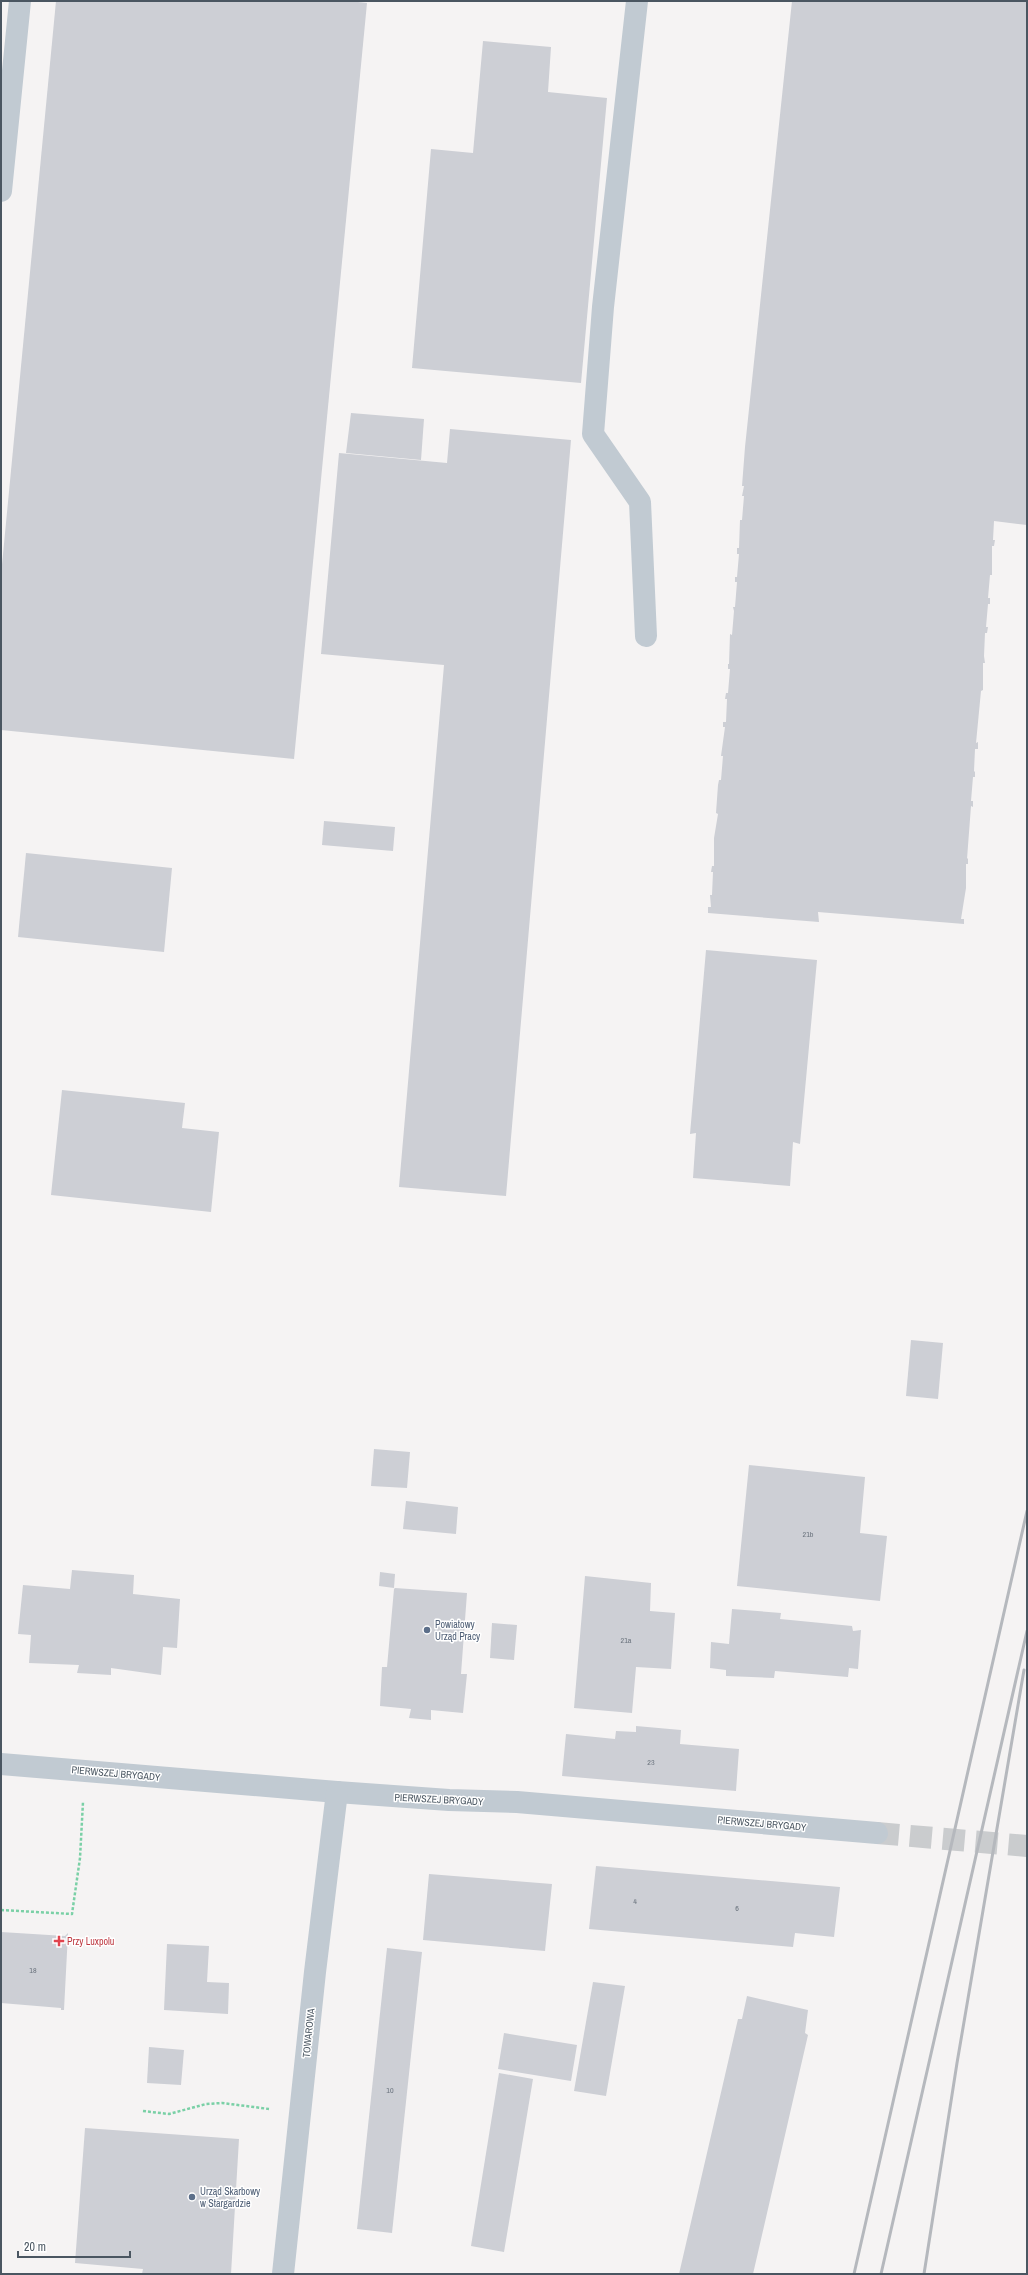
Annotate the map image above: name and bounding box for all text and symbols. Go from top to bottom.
house number: 21b [803,1529,814,1539]
place label: Powiatowy Urząd Pracy [435,1618,481,1643]
marker: Powiatowy Urząd Pracy [422,1625,432,1635]
house number: 21a [621,1635,632,1645]
house number: 23 [647,1757,655,1767]
street label: PIERWSZEJ BRYGADY [71,1763,161,1784]
street label: PIERWSZEJ BRYGADY [394,1791,484,1808]
street label: PIERWSZEJ BRYGADY [717,1813,807,1834]
house number: 4 [633,1896,637,1906]
house number: 6 [735,1903,739,1913]
place label: Przy Luxpolu [67,1935,114,1948]
marker: Przy Luxpolu [54,1936,64,1946]
house number: 18 [29,1965,37,1975]
street label: TOWAROWA [299,2007,318,2058]
house number: 10 [386,2085,394,2095]
place label: Urząd Skarbowy w Stargardzie [200,2185,261,2210]
marker: Urząd Skarbowy w Stargardzie [187,2192,197,2202]
scale bar [18,2233,130,2259]
text: 20 m [24,2239,46,2255]

